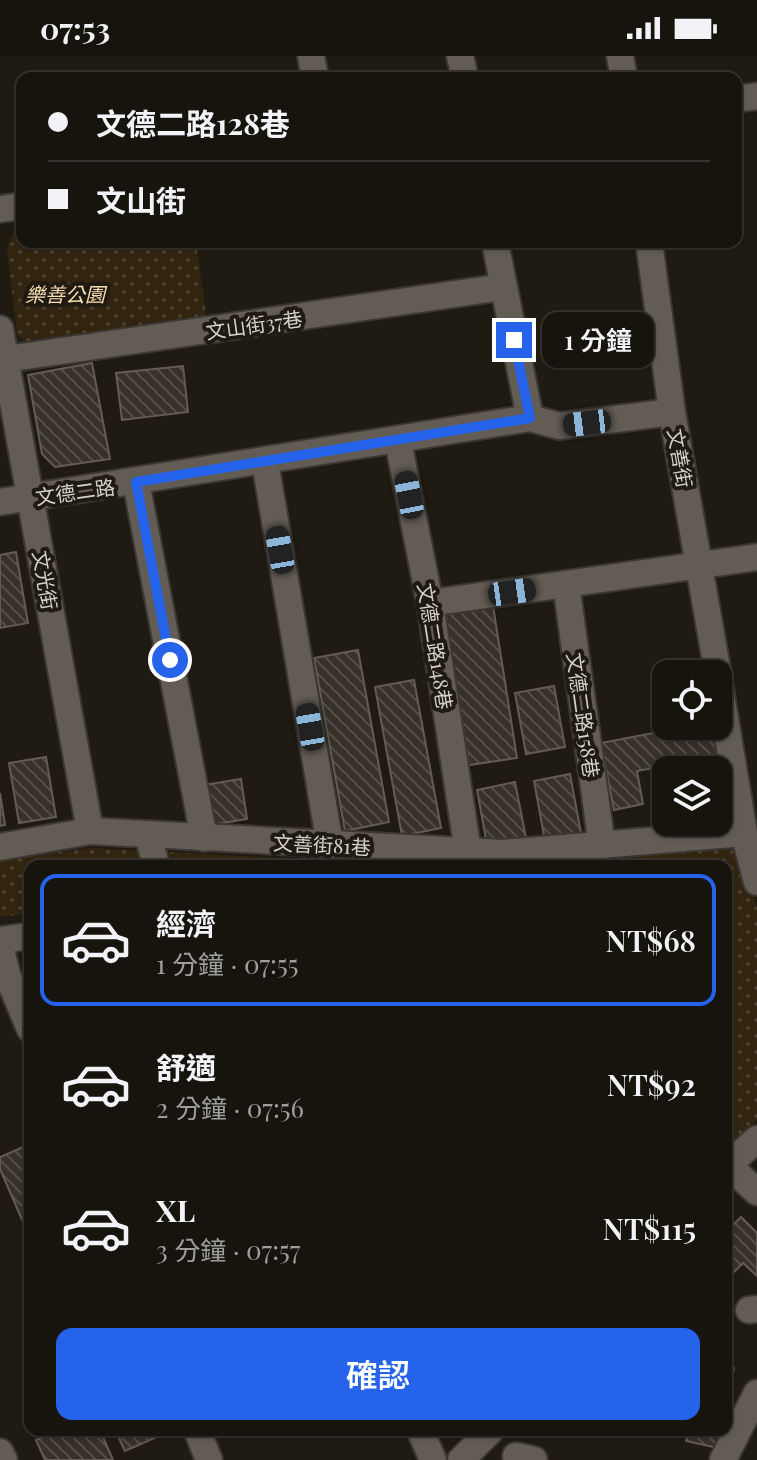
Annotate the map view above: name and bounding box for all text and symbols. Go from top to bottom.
text: 07:53 [40,8,110,48]
text: 文德二路128巷 [96,103,290,143]
text: 文山街 [96,180,186,220]
park label: 樂善公園 [25,280,108,307]
street label: 文山街37巷 [204,304,304,344]
callout: 1 分鐘 [542,312,654,368]
route end [496,322,532,358]
text: 1 分鐘 [564,322,632,357]
car [562,408,612,438]
street label: 文善街 [662,426,700,490]
car [393,469,425,521]
street label: 文德二路 [34,472,116,510]
car [264,524,296,576]
street label: 文光街 [27,548,65,612]
car [487,577,537,607]
street label: 文德二路148巷 [413,581,459,711]
route start [152,642,188,678]
street label: 文德二路158巷 [562,651,606,779]
map controls [652,660,732,836]
button: locate [652,660,732,740]
car [294,701,326,753]
button: layers [652,756,732,836]
street label: 文善街81巷 [272,828,372,860]
text: 經濟 [156,903,216,943]
icon: car [60,904,132,976]
text: NT$68 [605,920,696,960]
text: 1 分鐘 · 07:55 [156,946,299,981]
text: 舒適 [156,1047,216,1087]
icon: car [60,1048,132,1120]
text: NT$92 [607,1064,696,1104]
text: 2 分鐘 · 07:56 [156,1090,304,1125]
text: XL [156,1190,195,1230]
icon: car [60,1192,132,1264]
text: NT$115 [603,1208,696,1248]
text: 3 分鐘 · 07:57 [156,1232,300,1267]
button: 確認 [56,1328,700,1420]

